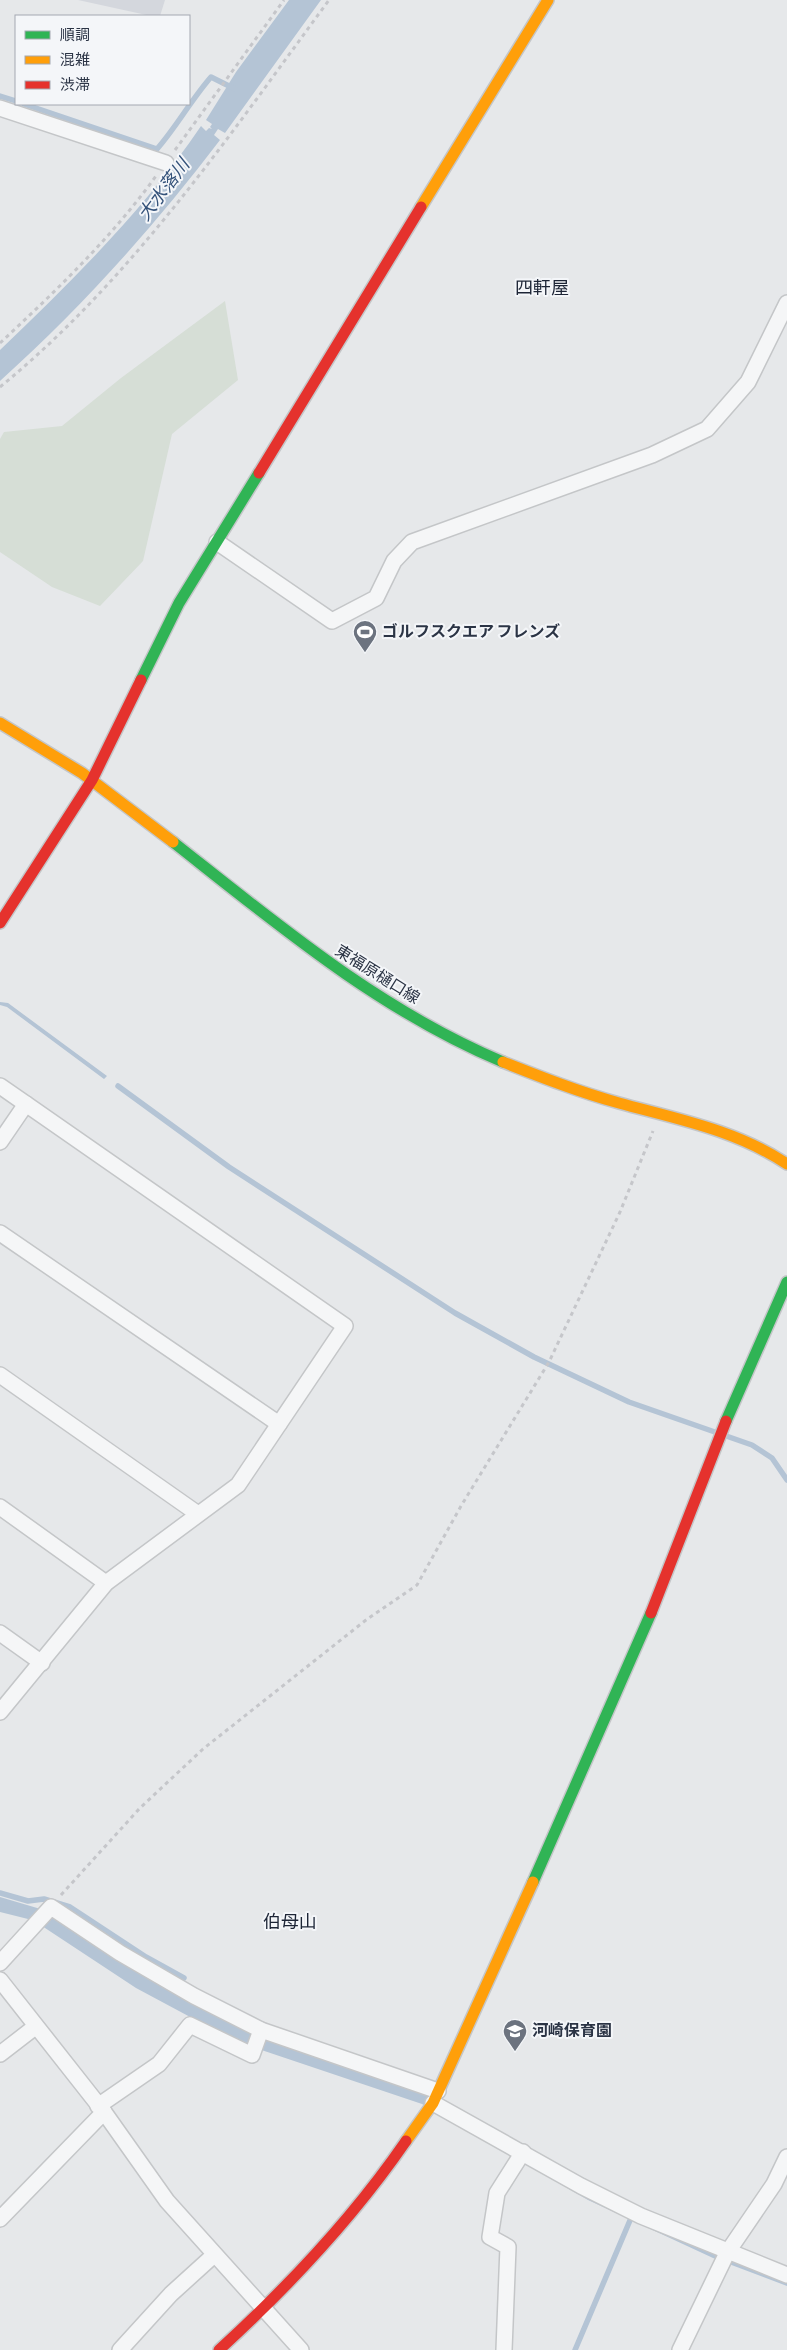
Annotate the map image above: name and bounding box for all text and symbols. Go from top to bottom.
legend [15,15,190,105]
text: 順調 [60,26,90,45]
text: 混雑 [60,51,90,70]
text: 渋滞 [60,76,90,95]
water label: 大水落川 [134,153,195,225]
district label: 四軒屋 [515,278,569,299]
sports icon: ゴルフスクエア フレンズ [352,619,378,653]
place label: ゴルフスクエア フレンズ [382,622,560,642]
street label: 東福原樋口線 [331,942,423,1008]
district label: 伯母山 [263,1912,317,1933]
school or university icon: 河崎保育園 [502,2018,528,2052]
place label: 河崎保育園 [532,2022,612,2041]

